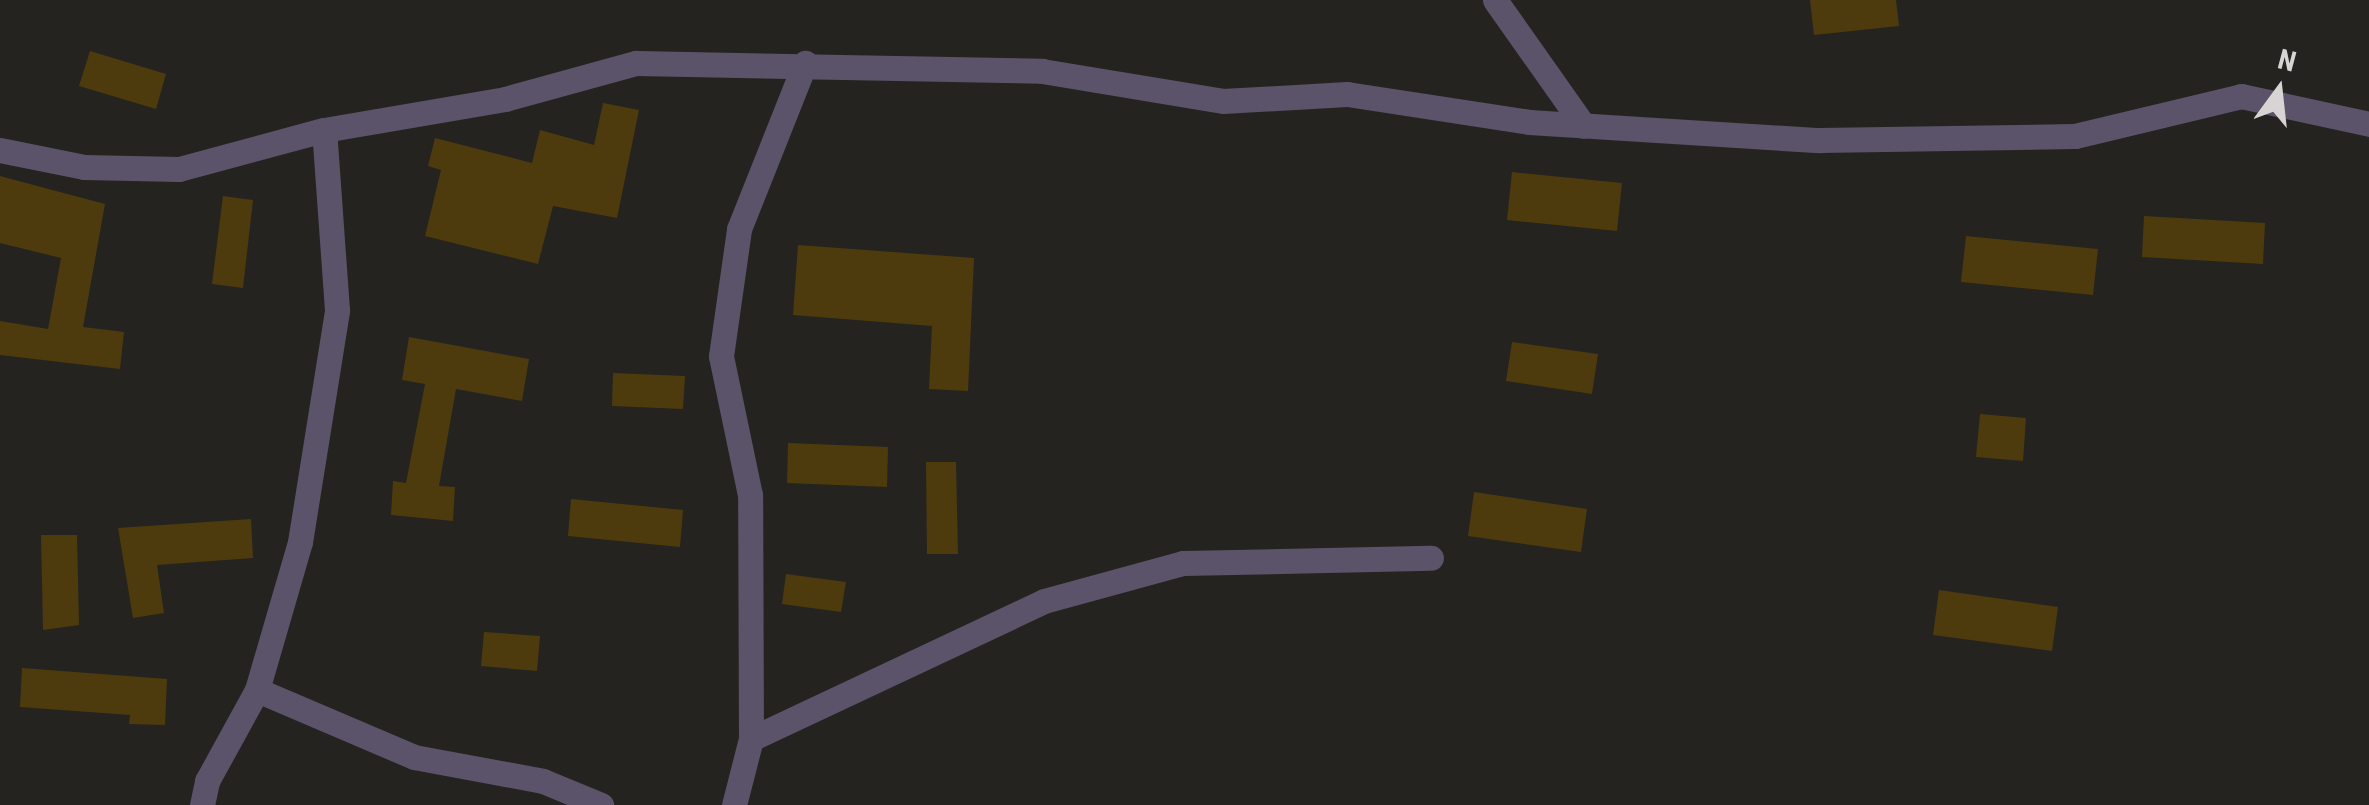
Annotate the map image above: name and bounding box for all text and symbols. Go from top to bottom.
north arrow [2229,40,2329,140]
text: N [2274,42,2299,79]

